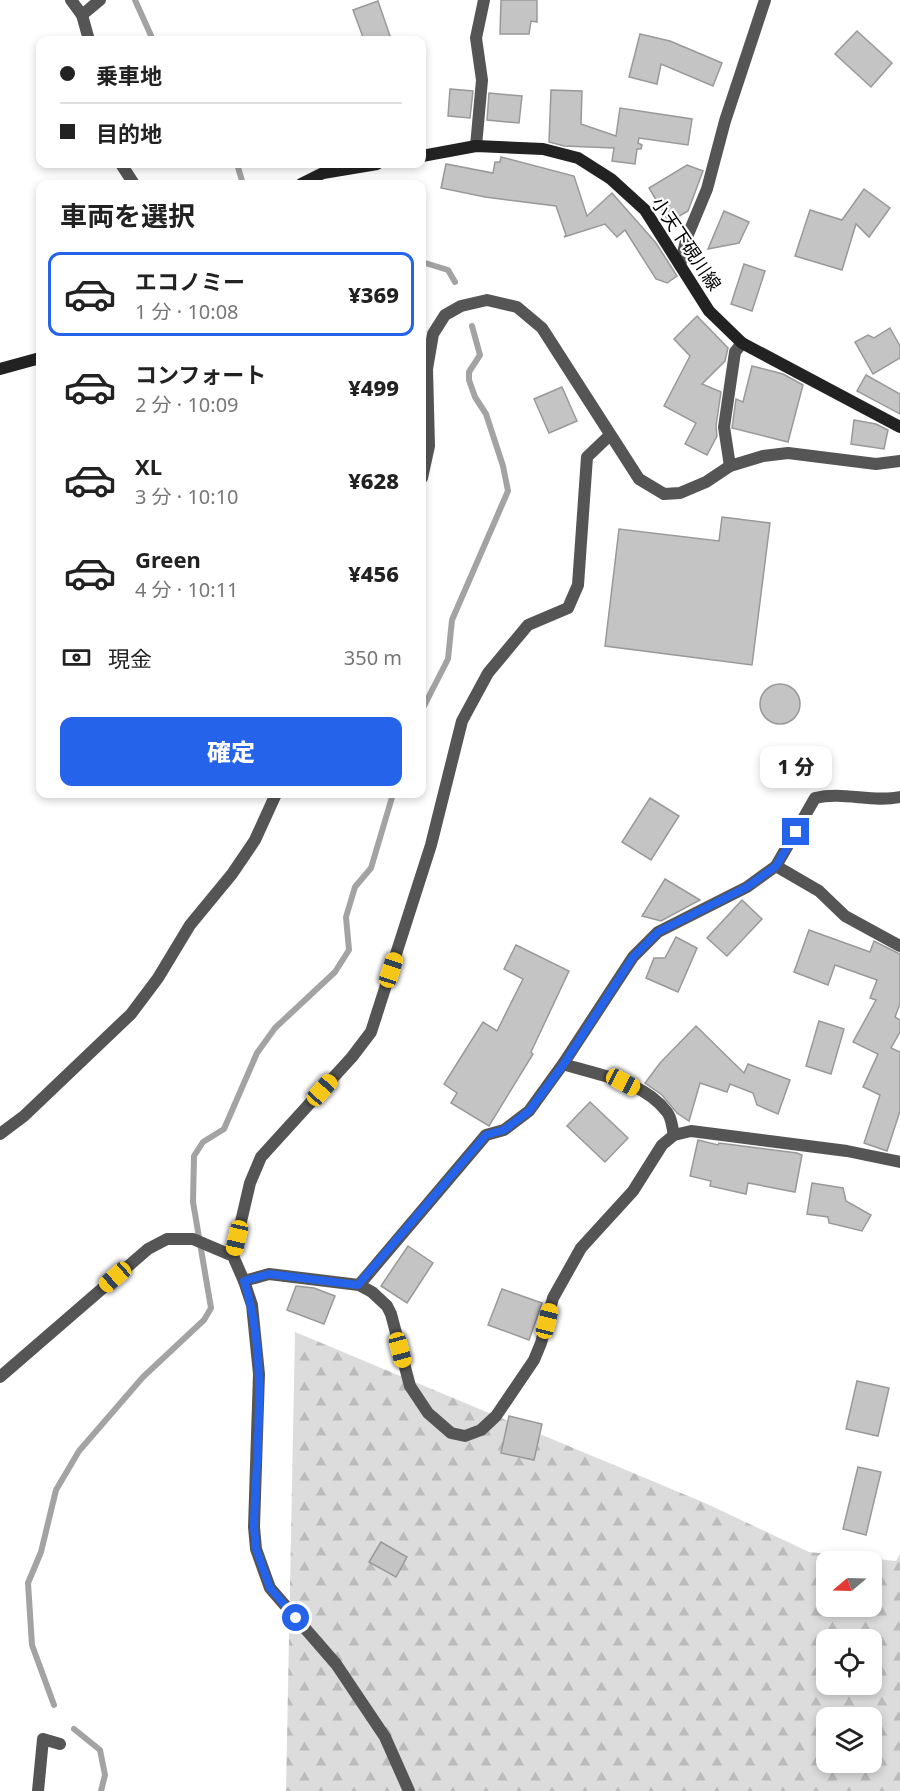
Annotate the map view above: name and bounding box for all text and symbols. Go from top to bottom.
text: 乗車地 [96,60,162,90]
text: 目的地 [96,118,162,148]
street label: 小天下硯川線 [647,192,727,295]
text: 車両を選択 [60,197,195,234]
text: エコノミー [135,266,245,296]
icon: car [63,267,117,321]
text: ¥369 [348,279,399,309]
text: 1 分 · 10:08 [135,298,239,325]
text: コンフォート [135,359,266,389]
icon: car [63,360,117,414]
text: ¥499 [348,372,399,402]
text: 2 分 · 10:09 [135,391,239,418]
text: XL [135,451,162,481]
icon: car [63,453,117,507]
text: ¥628 [348,465,399,495]
text: 3 分 · 10:10 [135,483,239,510]
text: Green [135,544,201,574]
icon: car [63,546,117,600]
text: ¥456 [348,558,399,588]
text: 4 分 · 10:11 [135,576,239,603]
icon: cash [60,641,93,674]
text: 現金 [108,643,152,673]
text: 350 m [344,644,402,671]
button: 確定 [60,717,402,786]
callout: 1 分 [760,745,832,787]
text: 1 分 [778,753,814,780]
route end [782,818,809,845]
car [377,950,405,990]
car [603,1066,643,1098]
car [303,1071,341,1109]
car [224,1218,250,1258]
car [96,1258,134,1296]
car [534,1301,560,1341]
car [387,1330,413,1370]
north arrow [816,1551,882,1617]
map controls [816,1551,882,1773]
route start [282,1604,309,1631]
button: locate [816,1629,882,1695]
button: layers [816,1707,882,1773]

